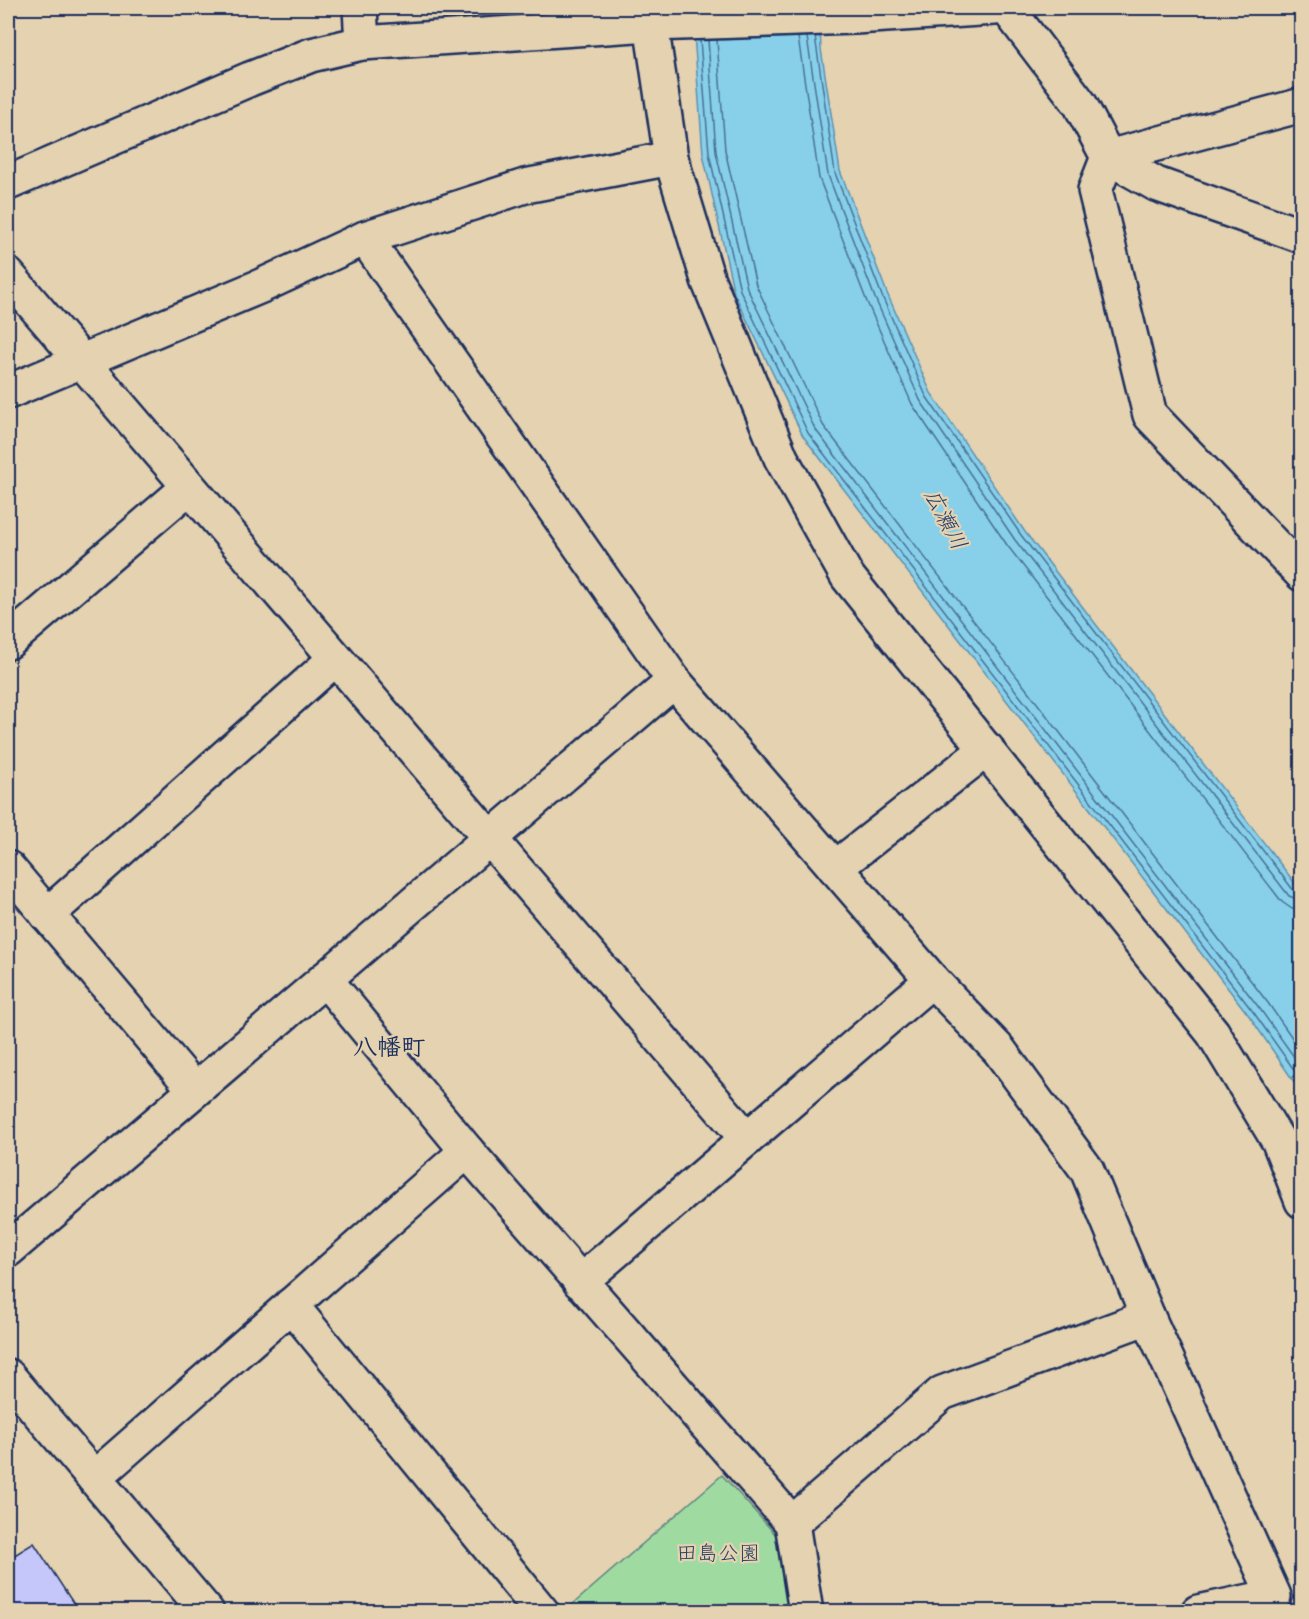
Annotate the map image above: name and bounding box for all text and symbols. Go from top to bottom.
water label: 広瀬川 [913,483,975,557]
district label: 八幡町 [353,1029,425,1068]
park label: 田島公園 [676,1538,760,1571]

